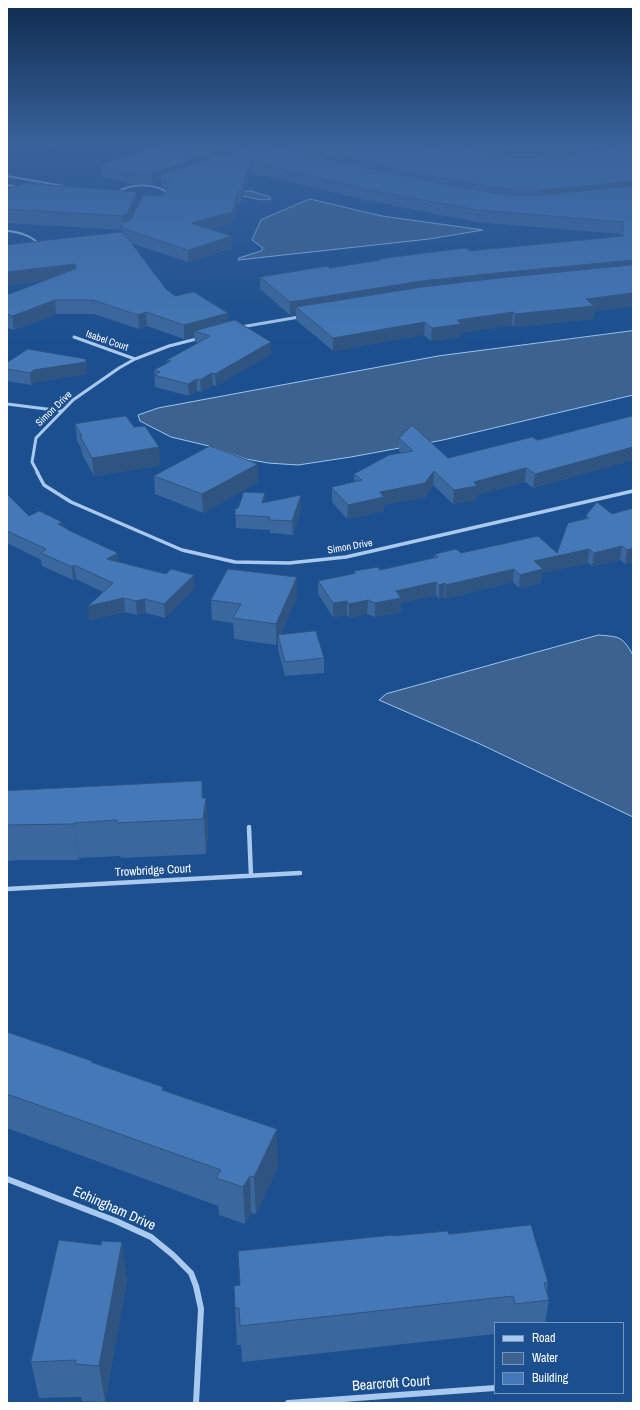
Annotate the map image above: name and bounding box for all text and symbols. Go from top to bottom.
street label: Isabel Court [84,328,130,354]
street label: Simon Drive [33,389,75,429]
street label: Simon Drive [327,537,373,557]
street label: Trowbridge Court [115,862,191,880]
street label: Echingham Drive [70,1183,158,1235]
legend [494,1322,624,1394]
text: Road [532,1330,556,1346]
text: Water [532,1350,558,1366]
text: Building [532,1370,568,1386]
street label: Bearcroft Court [352,1373,430,1395]

